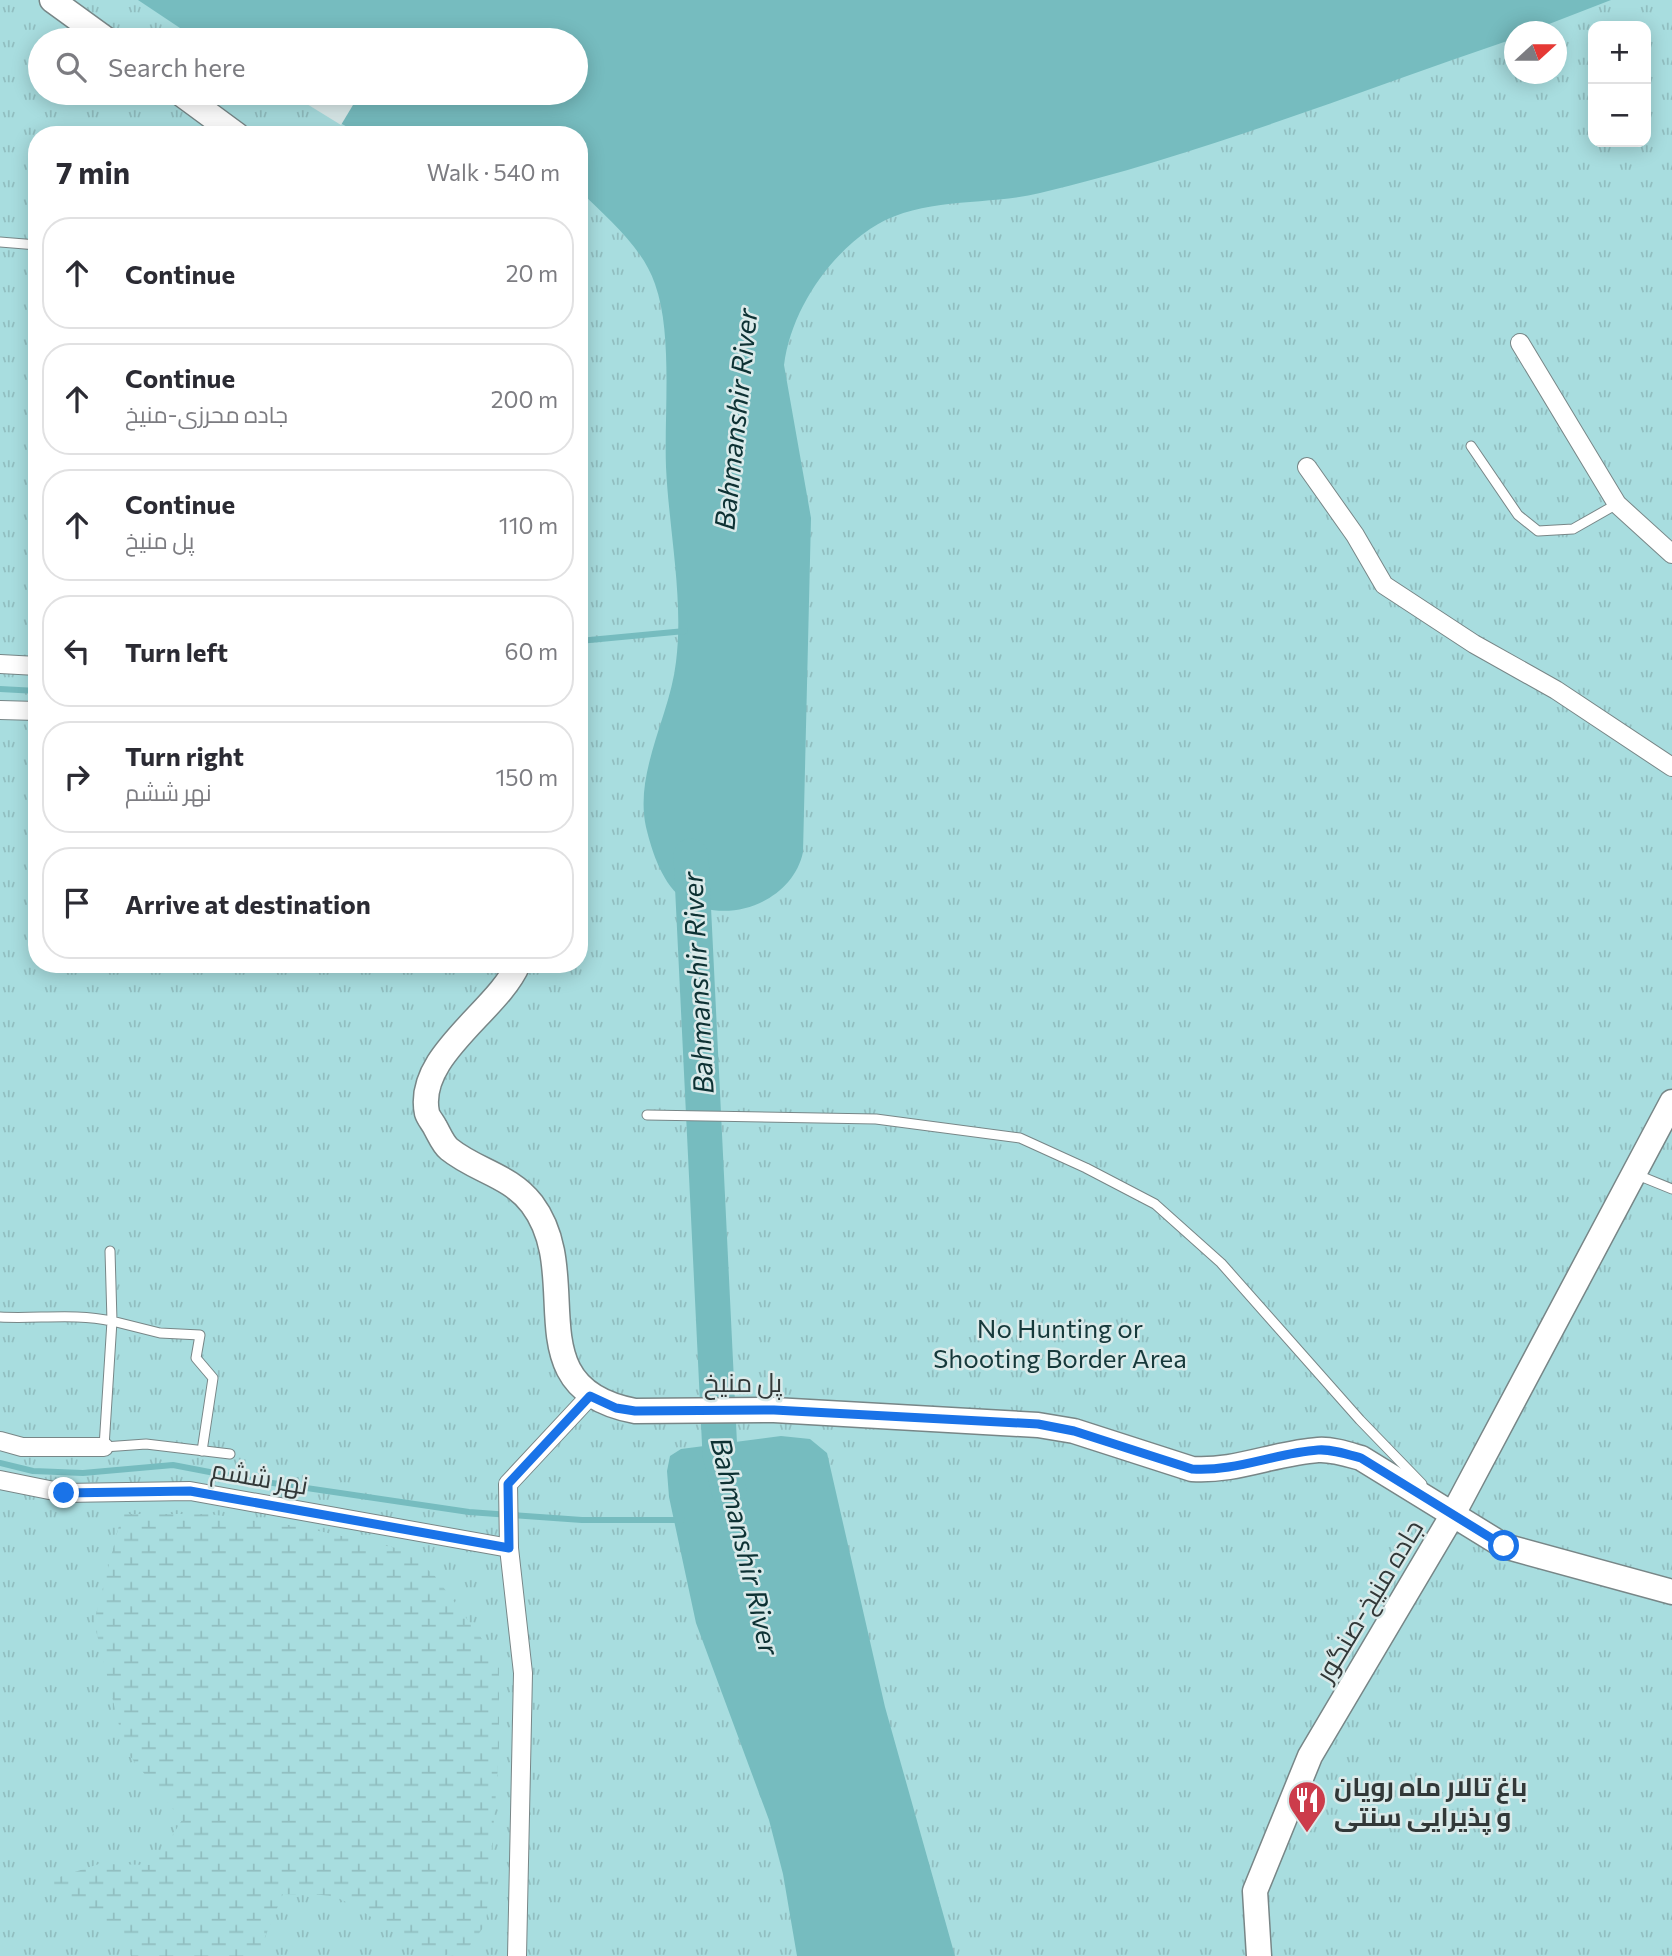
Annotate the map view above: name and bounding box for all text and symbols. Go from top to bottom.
north arrow [1504,21,1567,84]
map controls [1588,21,1651,147]
button: + [1588,21,1651,84]
search box [28,28,588,105]
icon: search [52,48,90,86]
text: Search here [108,51,246,82]
button: − [1588,84,1651,147]
text: 7 min [56,153,130,190]
text: Walk · 540 m [427,158,560,186]
icon: ahead [58,254,96,292]
text: Continue [125,258,235,289]
text: 20 m [506,259,558,287]
water label: Bahmanshir River [706,306,764,531]
text: Continue [125,362,235,393]
icon: ahead [58,380,96,418]
text: 200 m [491,385,558,413]
text: جاده محرزی-منیخ [125,400,288,428]
text: Continue [125,488,235,519]
icon: ahead [58,506,96,544]
text: 110 m [499,511,558,539]
text: پل منیخ [125,526,194,554]
icon: left [58,632,96,670]
text: Turn left [125,636,228,667]
text: 60 m [505,637,558,665]
text: Turn right [125,740,244,771]
icon: right [58,758,96,796]
text: 150 m [495,763,558,791]
text: نهر ششم [125,778,212,806]
water label: Bahmanshir River [674,870,720,1095]
icon: arrive [58,884,96,922]
text: Arrive at destination [125,888,371,919]
park label: No Hunting or Shooting Border Area [933,1312,1187,1373]
street label: پل منیخ [704,1366,782,1400]
water label: Bahmanshir River [704,1434,788,1659]
street label: نهر ششم [208,1452,311,1504]
route end [48,1477,79,1508]
street label: جاده منیخ-صنگور [1306,1513,1431,1690]
route start [1488,1530,1519,1561]
place label: باغ تالار ماه رویان و پذیرایی سنتی [1334,1770,1527,1835]
restaurant icon: باغ تالار ماه رویان و پذیرایی سنتی [1286,1779,1328,1834]

